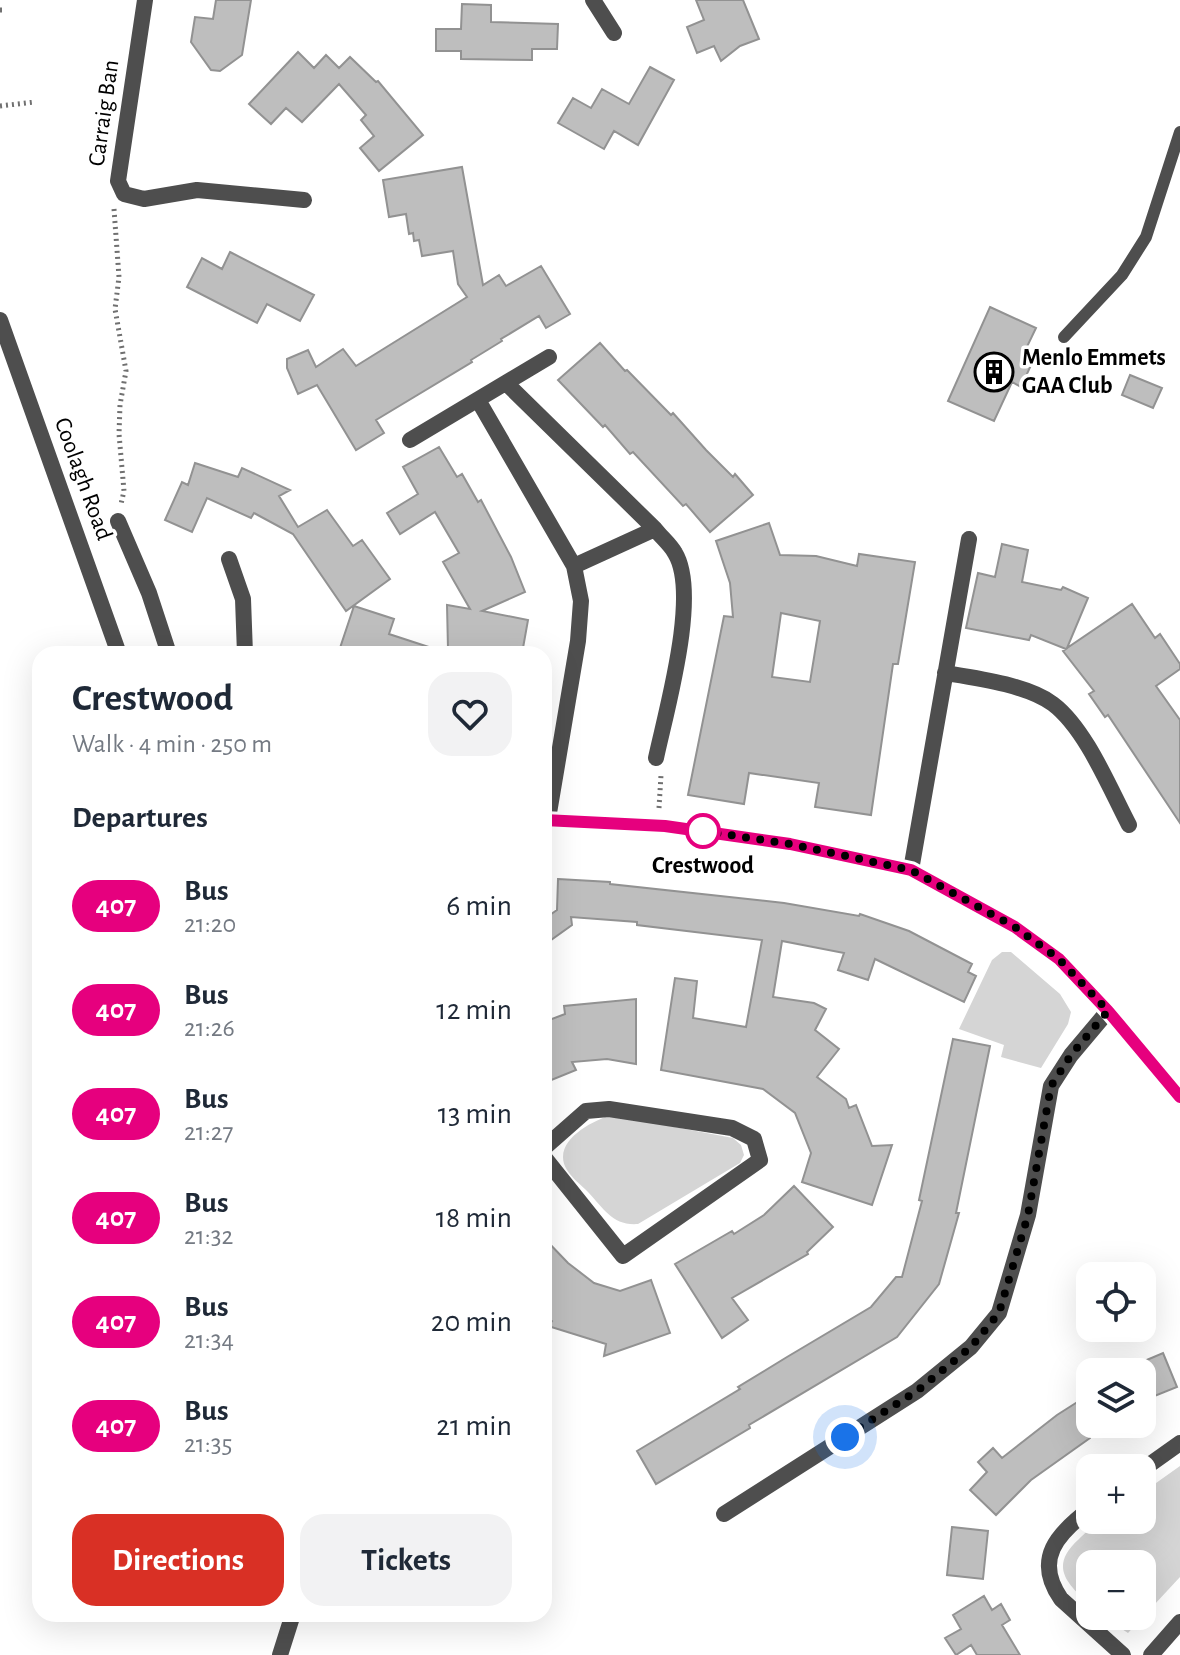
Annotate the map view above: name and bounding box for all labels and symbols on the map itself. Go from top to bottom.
street label: Carraig Ban [85,58,123,168]
place label: Menlo Emmets GAA Club [1022,346,1166,398]
building icon: Menlo Emmets GAA Club [973,351,1015,393]
street label: Coolagh Road [50,415,116,543]
marker: Crestwood [686,814,720,848]
place label: Crestwood [652,854,754,878]
your location [825,1417,865,1457]

